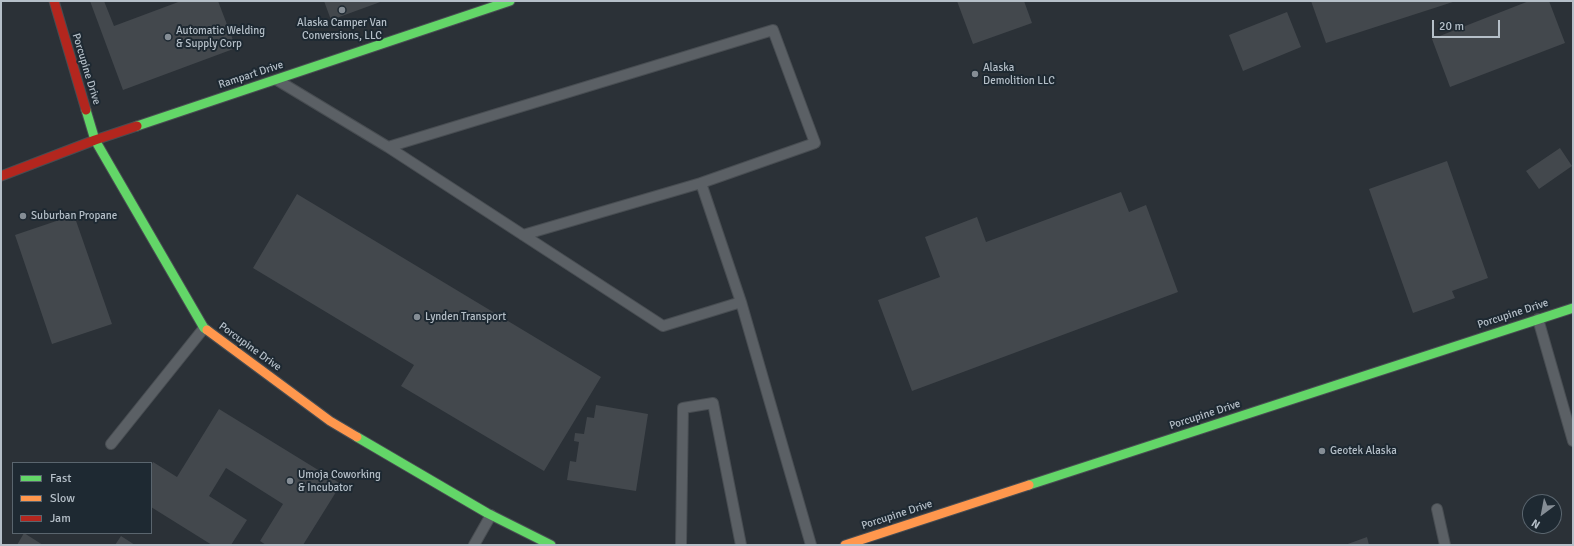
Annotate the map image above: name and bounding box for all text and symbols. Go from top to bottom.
marker: Alaska Camper Van Conversions, LLC [337,5,347,15]
scale bar [1434,12,1502,38]
place label: Alaska Camper Van Conversions, LLC [297,16,387,42]
text: 20 m [1439,19,1464,34]
place label: Automatic Welding & Supply Corp [176,24,265,50]
street label: Porcupine Drive [69,32,103,106]
marker: Automatic Welding & Supply Corp [163,32,173,42]
street label: Rampart Drive [217,58,285,92]
place label: Alaska Demolition LLC [983,61,1055,87]
marker: Alaska Demolition LLC [970,69,980,79]
place label: Suburban Propane [31,209,117,223]
marker: Suburban Propane [18,211,28,221]
street label: Porcupine Drive [1476,296,1550,332]
place label: Lynden Transport [425,310,506,324]
marker: Lynden Transport [412,312,422,322]
street label: Porcupine Drive [216,320,284,374]
street label: Porcupine Drive [1168,397,1242,433]
place label: Geotek Alaska [1330,444,1397,458]
marker: Geotek Alaska [1317,446,1327,456]
legend [12,462,152,534]
place label: Umoja Coworking & Incubator [298,468,381,494]
text: Fast [50,471,71,486]
marker: Umoja Coworking & Incubator [285,476,295,486]
text: Slow [50,491,75,506]
north arrow [1522,494,1562,534]
street label: Porcupine Drive [860,497,934,533]
text: Jam [50,511,71,526]
text: N [1529,516,1543,531]

